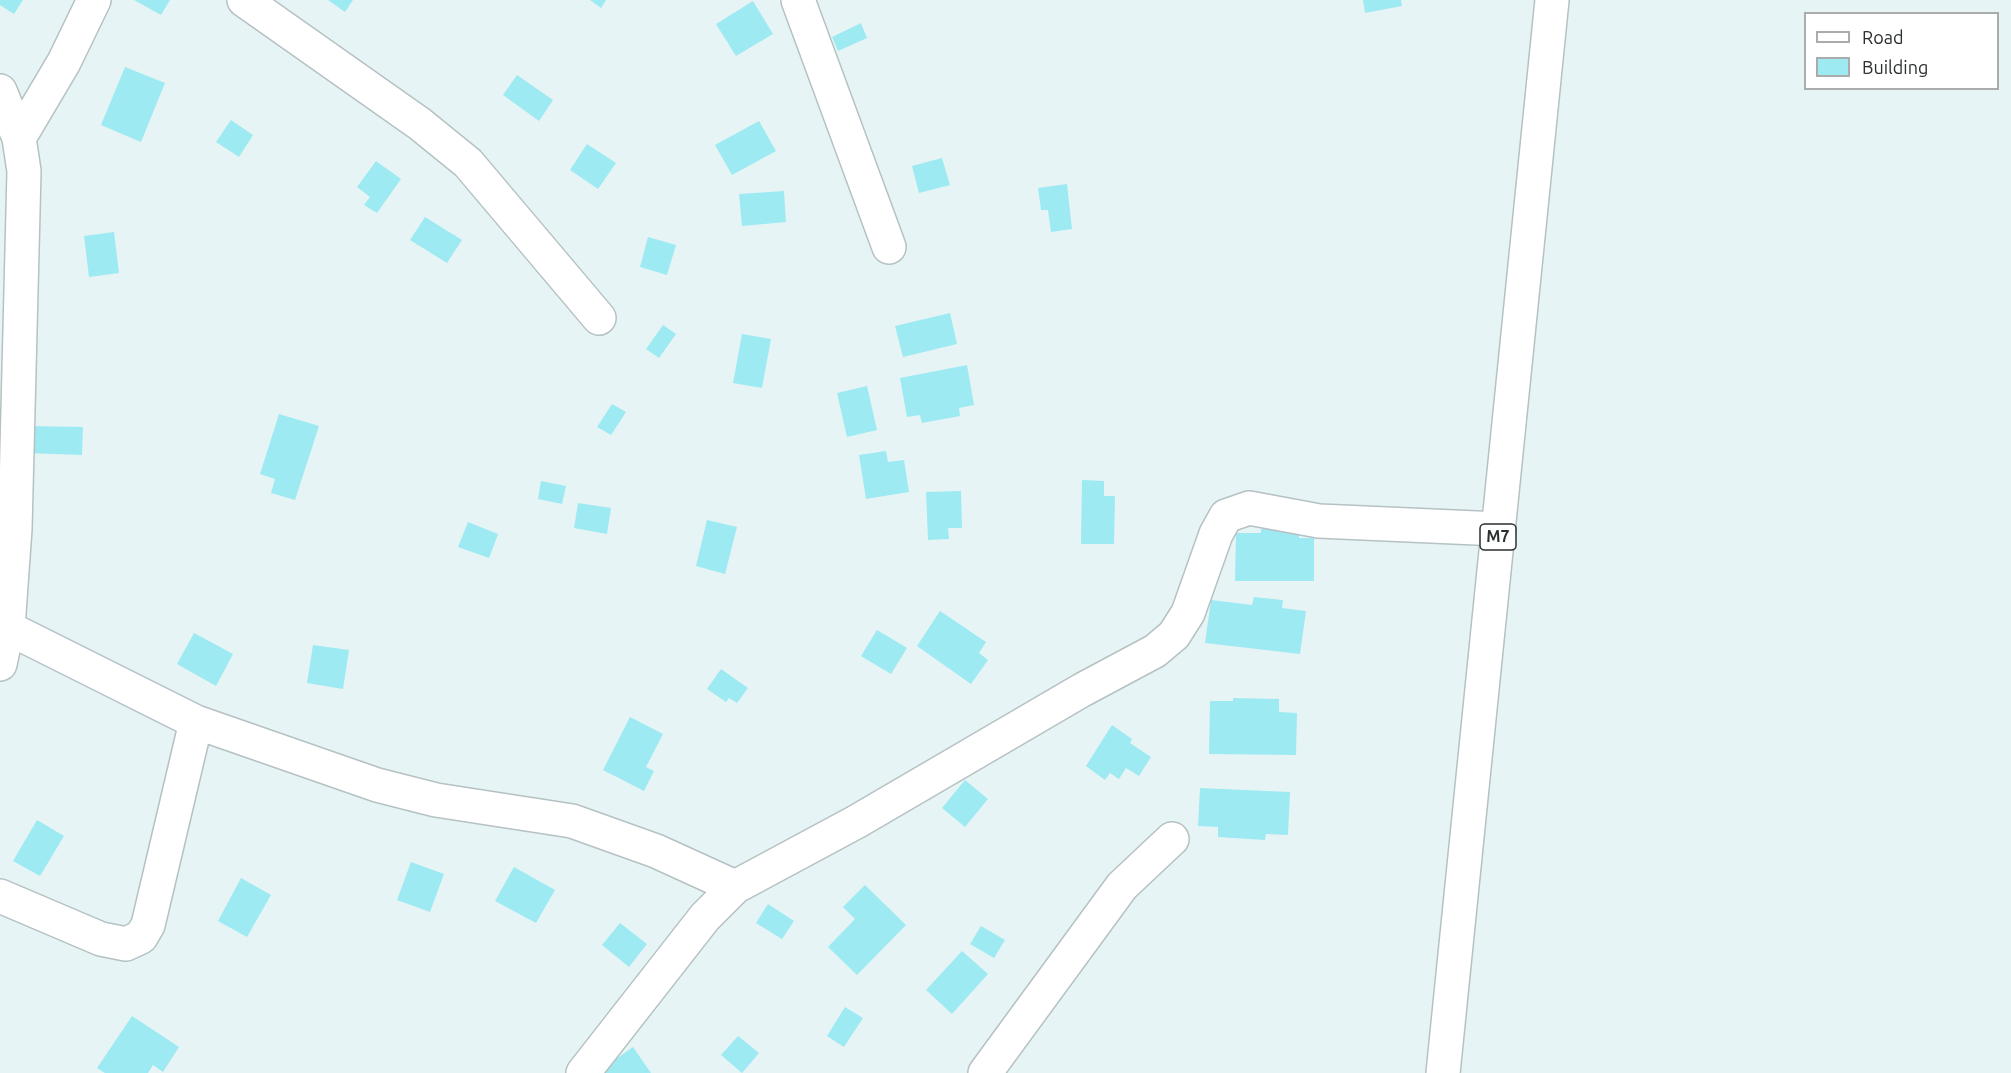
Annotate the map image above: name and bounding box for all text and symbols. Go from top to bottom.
legend [1804,12,1999,90]
text: Road [1862,27,1904,47]
text: Building [1862,57,1928,77]
road number: M7 [1480,524,1516,550]

